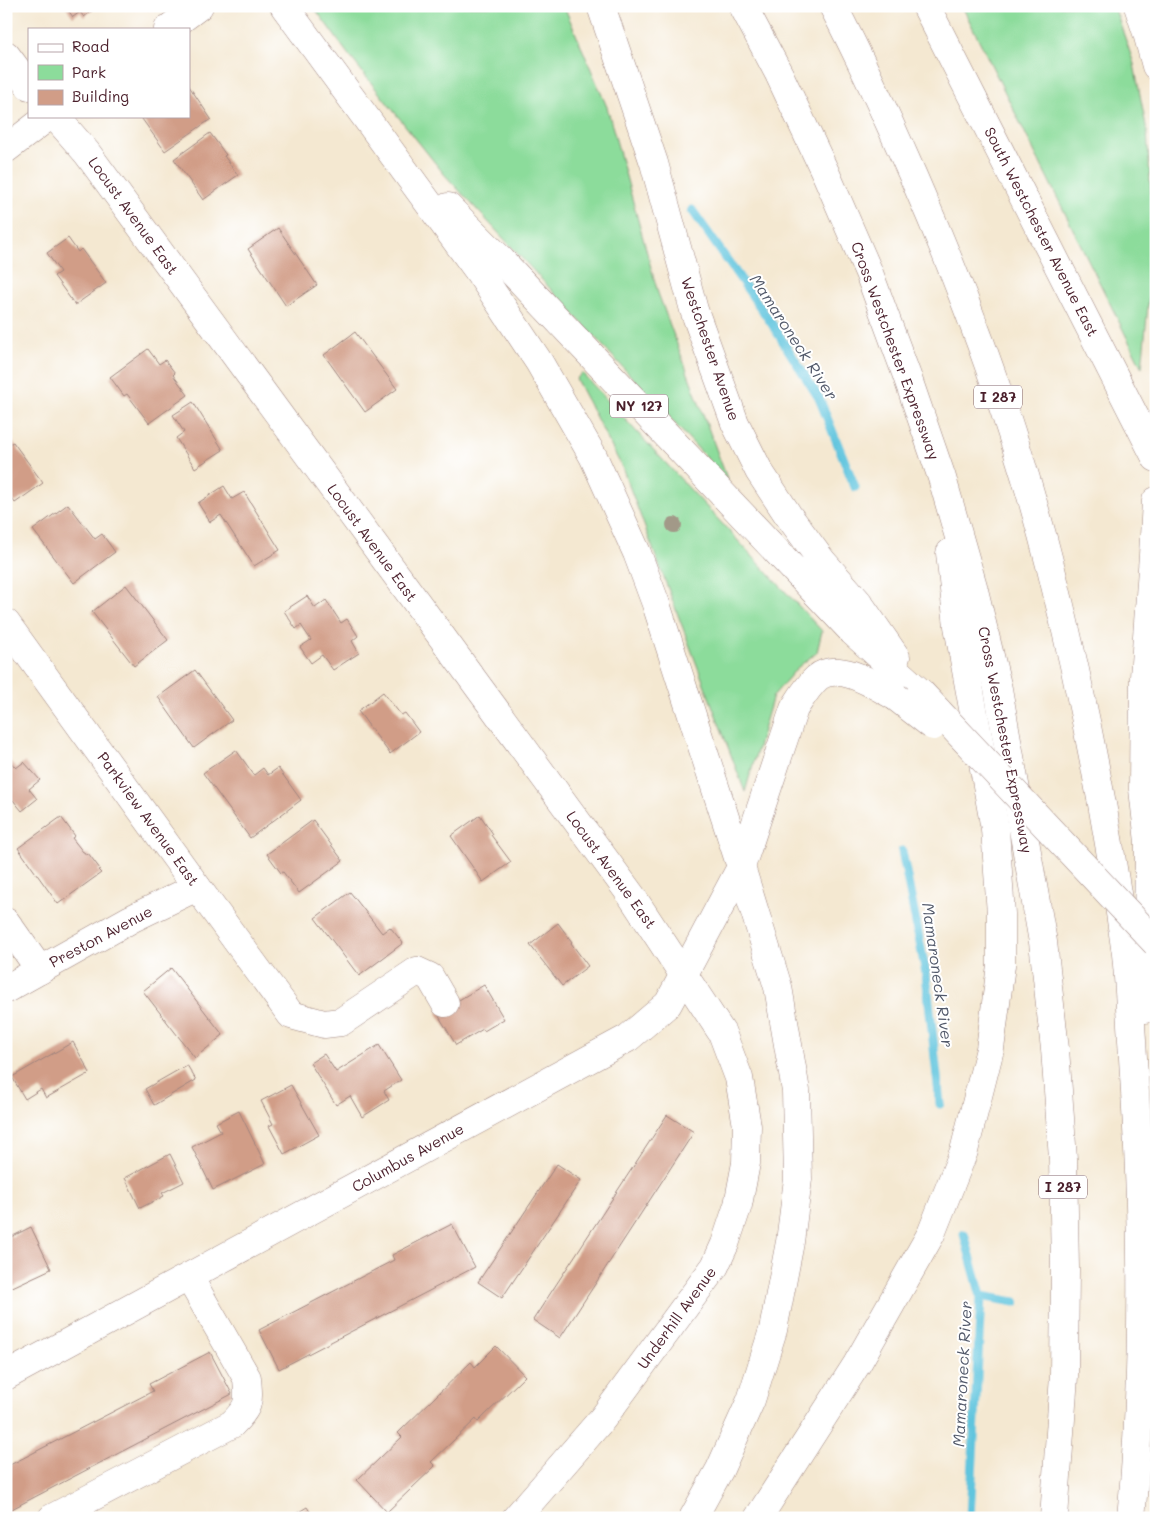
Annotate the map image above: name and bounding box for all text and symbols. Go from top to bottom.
legend [28,28,190,118]
text: Road [72,36,109,56]
text: Park [72,62,106,82]
text: Building [72,86,129,106]
street label: South Westchester Avenue East [980,123,1104,340]
street label: Locust Avenue East [84,152,183,278]
street label: Cross Westchester Expressway [847,239,945,463]
water label: Mamaroneck River [746,270,843,404]
street label: Westchester Avenue [677,274,745,423]
road number: I 287 [974,386,1022,408]
road number: NY 127 [610,394,668,418]
street label: Locust Avenue East [323,479,422,605]
street label: Cross Westchester Expressway [974,625,1038,855]
street label: Parkview Avenue East [93,747,204,889]
street label: Locust Avenue East [562,806,661,932]
street label: Preston Avenue [46,901,155,972]
water label: Mamaroneck River [918,901,959,1049]
street label: Columbus Avenue [348,1118,467,1196]
road number: I 287 [1039,1176,1087,1198]
street label: Underhill Avenue [632,1262,720,1373]
water label: Mamaroneck River [947,1300,976,1448]

